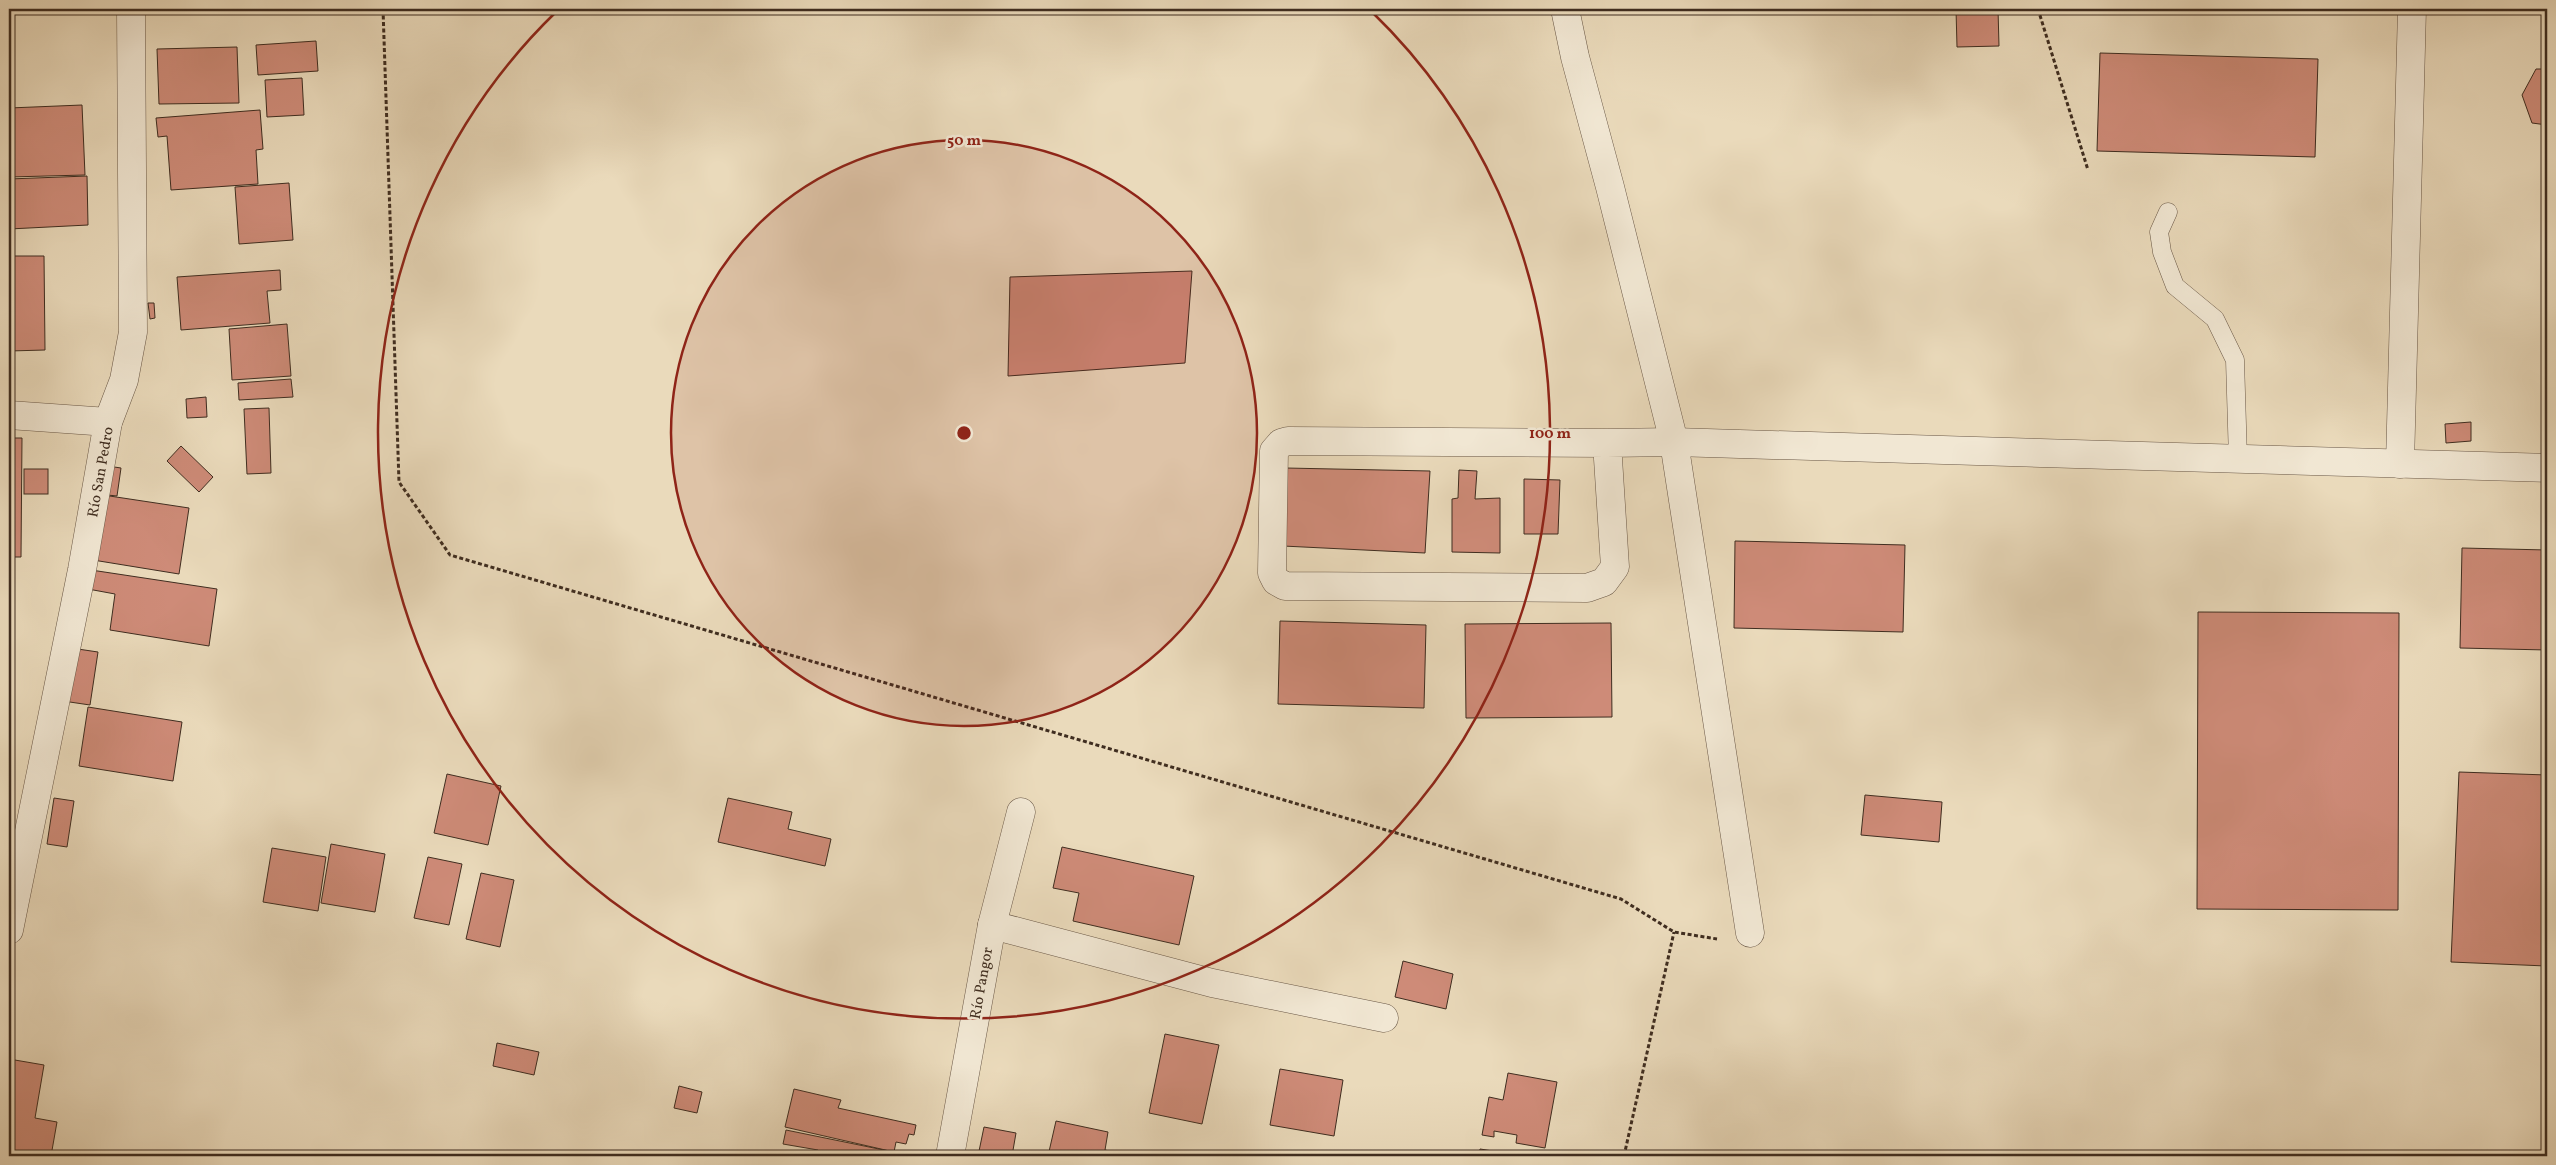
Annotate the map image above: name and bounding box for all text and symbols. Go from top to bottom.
text: 50 m [947,131,981,152]
centre of rings [955,424,973,442]
text: 100 m [1529,424,1572,445]
street label: Río San Pedro [83,425,120,519]
street label: Río Pangor [966,946,999,1021]

